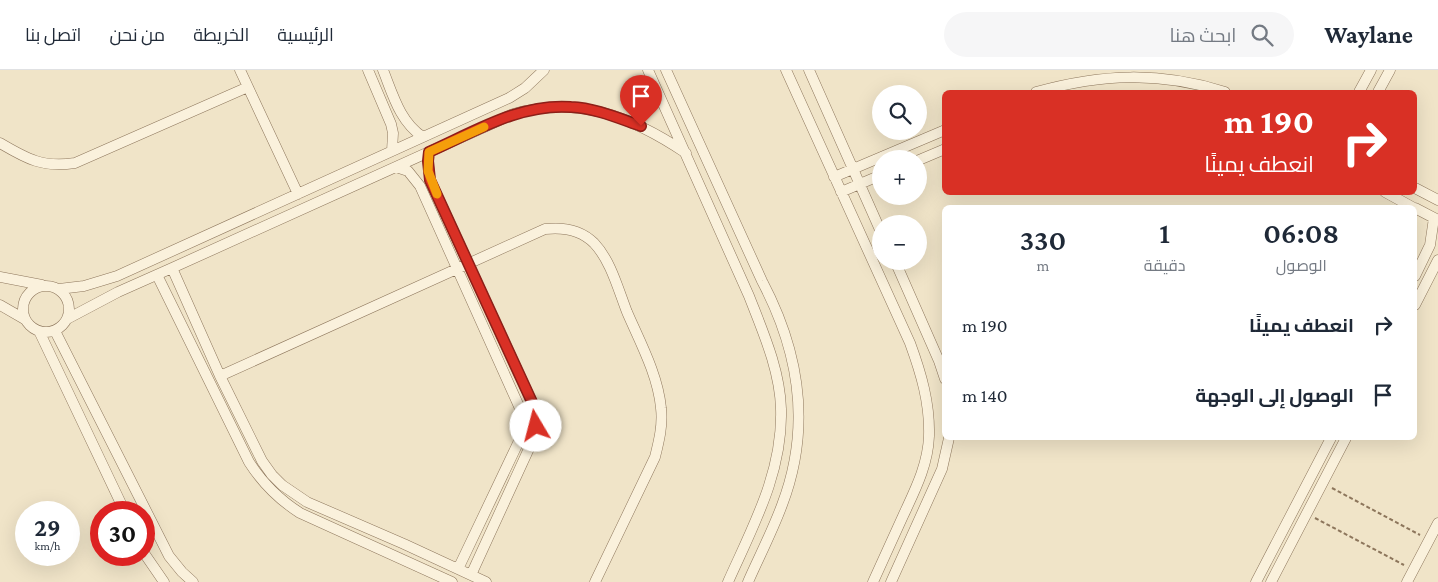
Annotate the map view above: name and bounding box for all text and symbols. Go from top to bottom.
search box [944,12,1294,57]
icon: search [1248,21,1276,49]
text: Waylane [1324,21,1413,48]
text: اتصل بنا [25,25,81,45]
text: من نحن [109,25,165,45]
text: الخريطة [193,25,249,45]
text: الرئيسية [277,25,334,45]
text: ابحث هنا [1169,25,1236,46]
pin [620,75,662,126]
icon: arrive [627,82,655,110]
map controls [872,85,927,270]
button: search [872,85,927,140]
text: 190 m [1224,102,1314,141]
icon: right [1332,110,1397,175]
button: + [872,150,927,205]
text: انعطف يمينًا [1204,152,1314,177]
button: − [872,215,927,270]
text: 1 [1159,216,1170,249]
text: 06:08 [1263,216,1339,249]
text: 330 [1020,223,1066,256]
text: m [1036,257,1049,274]
text: دقيقة [1144,257,1185,274]
text: الوصول [1276,257,1327,274]
icon: right [1369,311,1397,339]
text: 190 m [962,315,1008,336]
text: انعطف يمينًا [1249,315,1354,336]
icon: arrive [1369,381,1397,409]
text: 140 m [962,385,1008,406]
text: الوصول إلى الوجهة [1195,385,1354,406]
position arrow [509,399,561,451]
speed limit sign: 30 [90,501,155,566]
text: 29 [34,514,61,541]
text: km/h [35,539,60,553]

